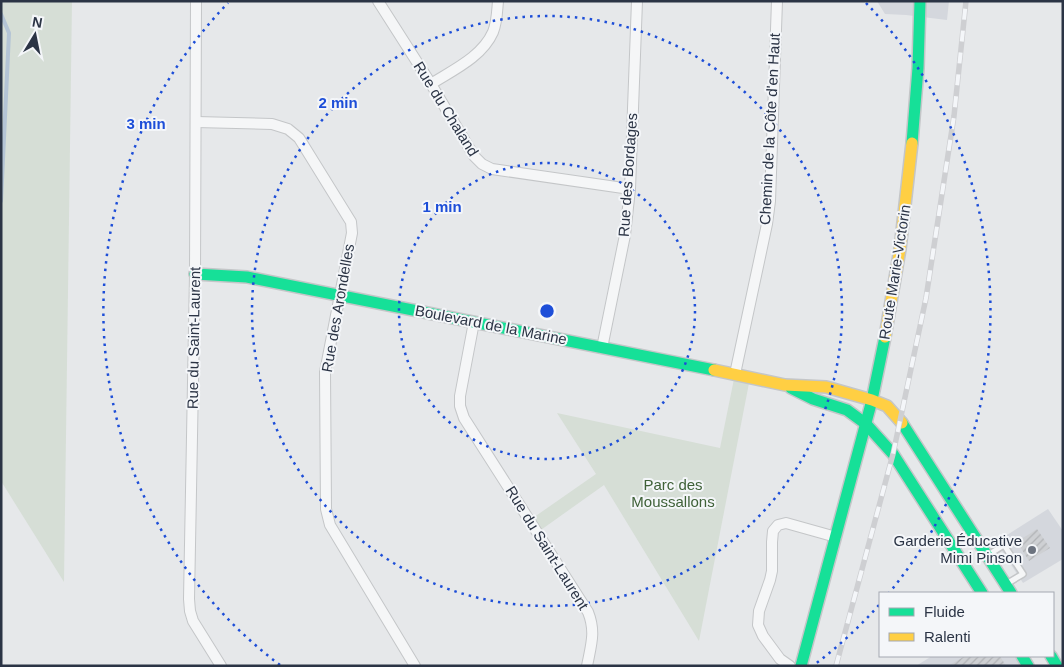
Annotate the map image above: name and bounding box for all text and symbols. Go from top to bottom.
north arrow [10,10,60,60]
text: N [31,13,44,31]
street label: Chemin de la Côte d'en Haut [756,32,783,225]
street label: Rue du Chaland [410,58,482,159]
text: 2 min [318,94,358,111]
street label: Rue des Bordages [615,112,640,238]
text: 3 min [126,115,166,132]
text: 1 min [422,198,462,215]
street label: Route Marie-Victorin [875,203,914,341]
street label: Rue des Arondelles [318,242,357,373]
street label: Rue du Saint-Laurent [184,266,203,409]
street label: Boulevard de la Marine [414,301,568,348]
centre of rings [538,302,556,320]
park label: Parc des Moussallons [631,476,715,510]
street label: Rue du Saint-Laurent [502,483,593,613]
place label: Garderie Éducative Mimi Pinson [894,532,1022,566]
marker: Garderie Éducative Mimi Pinson [1026,544,1038,556]
legend [879,592,1054,657]
text: Fluide [924,603,965,620]
text: Ralenti [924,628,971,645]

